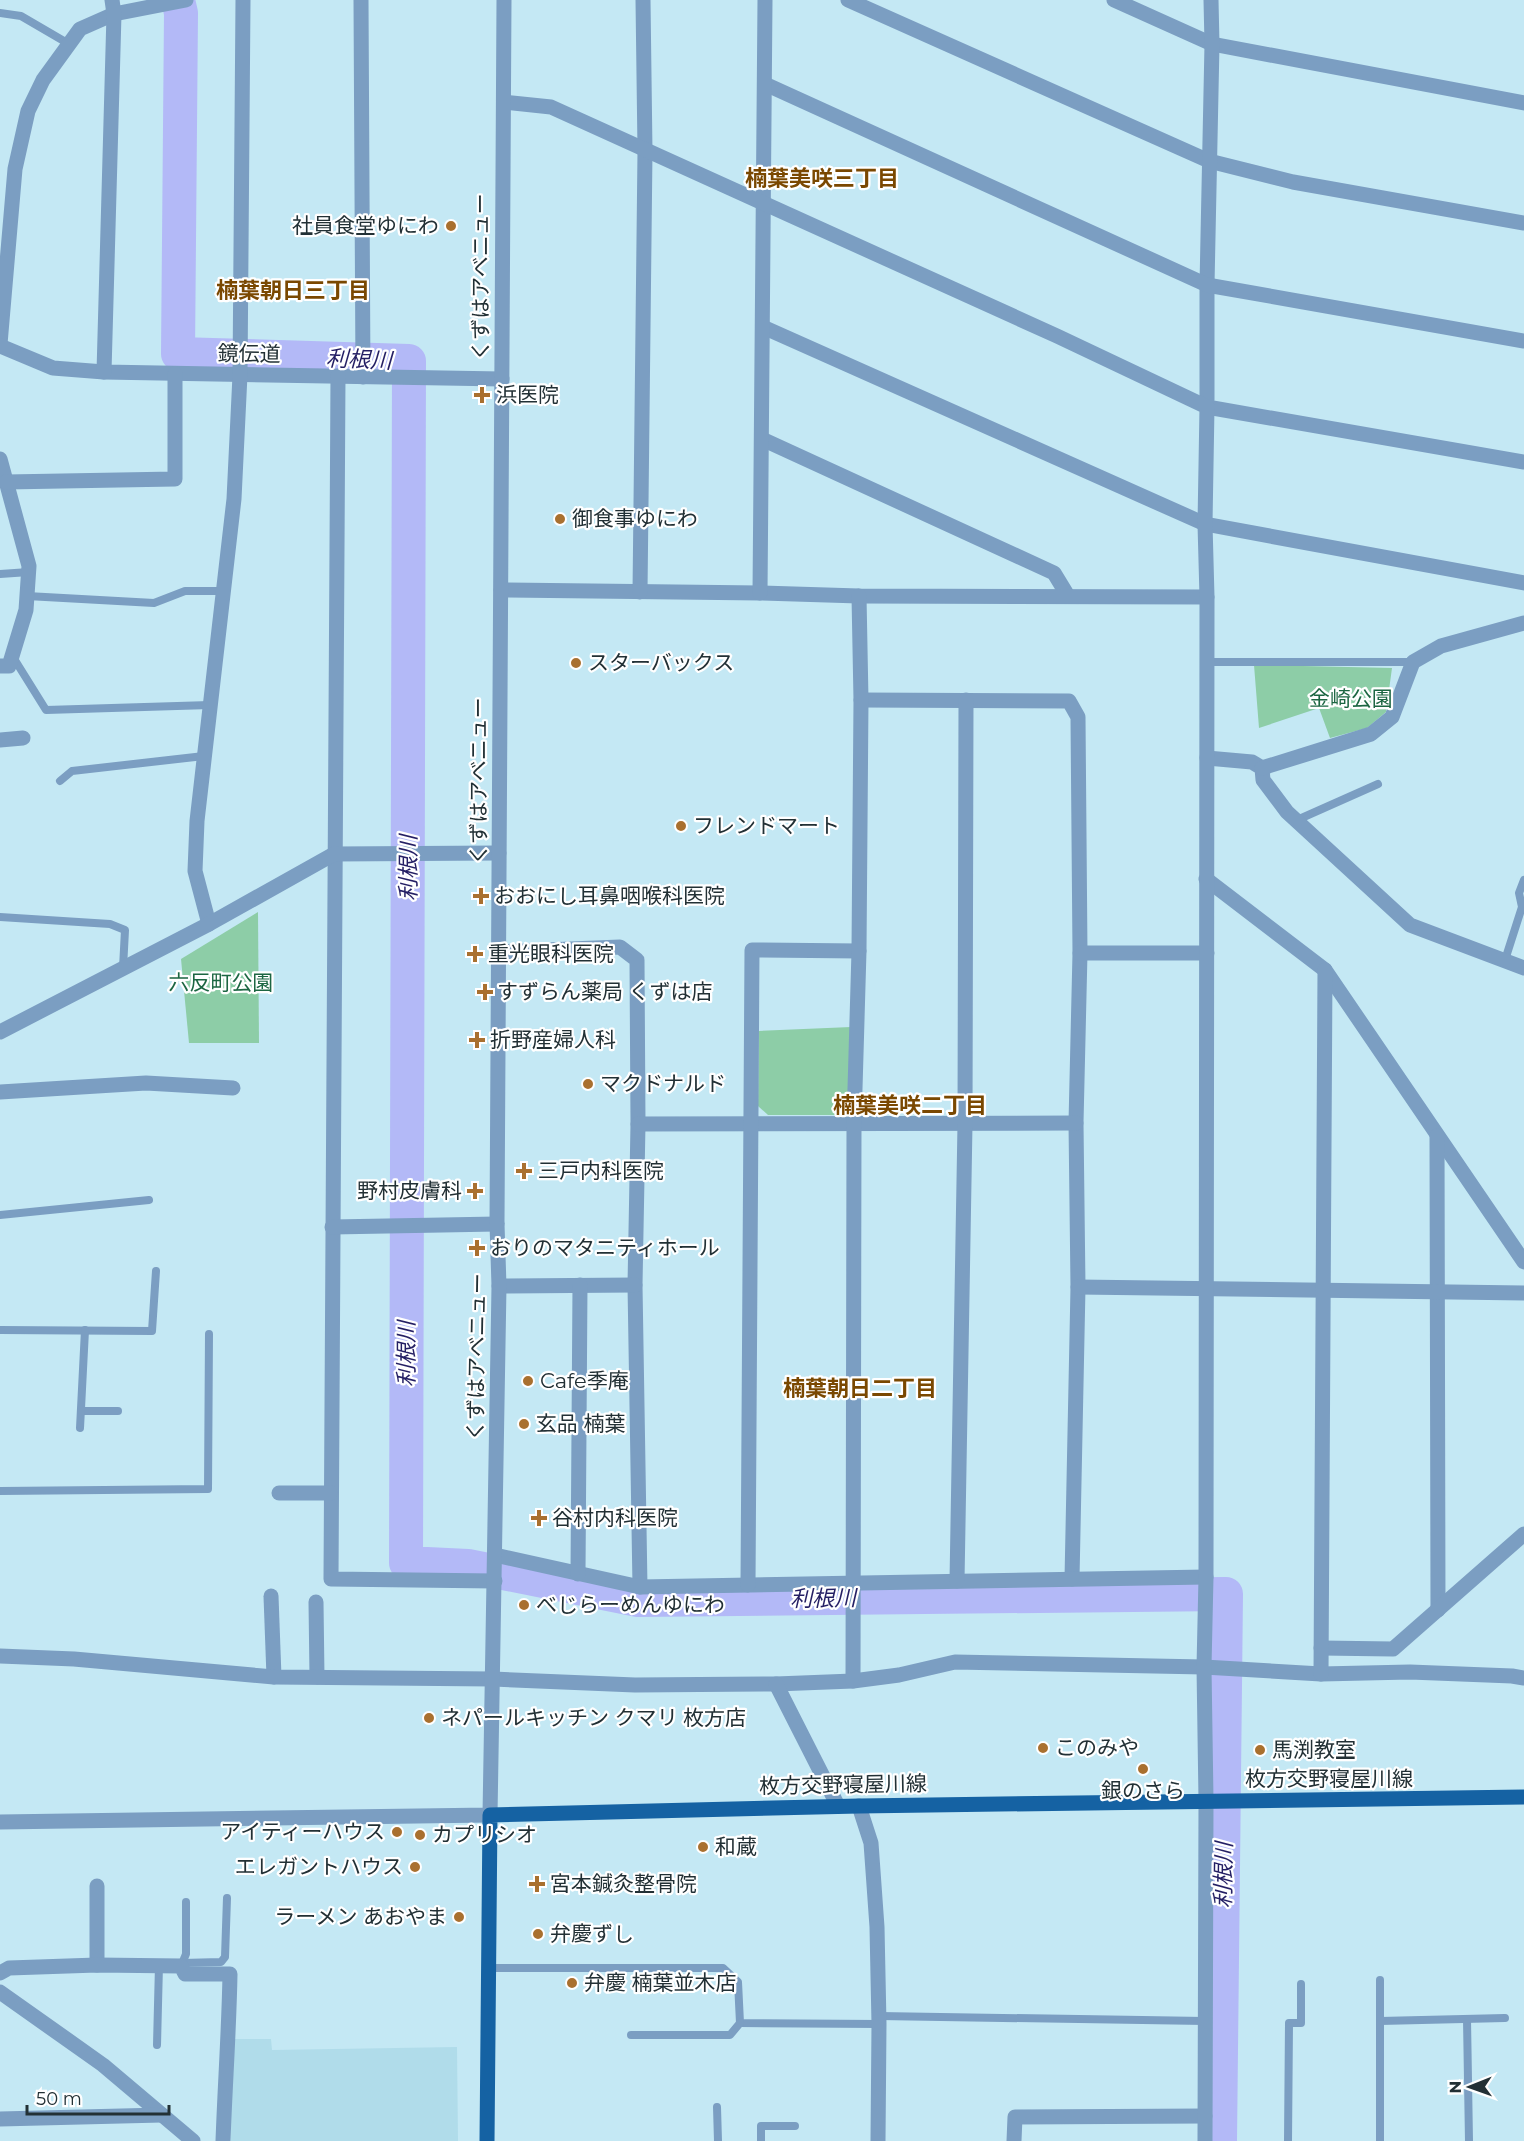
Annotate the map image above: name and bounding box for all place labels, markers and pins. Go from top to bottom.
place label: 社員食堂ゆにわ [292,213,439,238]
marker: 社員食堂ゆにわ [444,219,458,233]
place label: 浜医院 [496,382,559,407]
marker: 浜医院 [473,386,491,404]
place label: 御食事ゆにわ [572,506,698,531]
marker: 御食事ゆにわ [553,512,567,526]
place label: スターバックス [588,650,734,675]
marker: スターバックス [569,656,583,670]
place label: フレンドマート [693,813,840,838]
marker: フレンドマート [674,819,688,833]
place label: おおにし耳鼻咽喉科医院 [494,883,725,908]
marker: おおにし耳鼻咽喉科医院 [472,887,490,905]
place label: 重光眼科医院 [488,941,614,966]
marker: 重光眼科医院 [466,945,484,963]
place label: すずらん薬局 くずは店 [497,979,713,1004]
marker: すずらん薬局 くずは店 [478,985,492,999]
place label: 折野産婦人科 [490,1027,616,1052]
marker: 折野産婦人科 [468,1031,486,1049]
place label: マクドナルド [600,1071,726,1096]
marker: マクドナルド [581,1077,595,1091]
place label: 三戸内科医院 [538,1158,664,1183]
marker: 三戸内科医院 [515,1162,533,1180]
place label: 野村皮膚科 [357,1178,462,1203]
marker: 野村皮膚科 [466,1182,484,1200]
place label: おりのマタニティホール [490,1235,720,1260]
marker: おりのマタニティホール [468,1239,486,1257]
place label: Cafe季庵 [540,1368,629,1393]
marker: Cafe季庵 [521,1374,535,1388]
place label: 玄品 楠葉 [536,1411,626,1436]
marker: 玄品 楠葉 [517,1417,531,1431]
place label: 谷村内科医院 [552,1505,678,1530]
marker: 谷村内科医院 [530,1509,548,1527]
place label: べじらーめんゆにわ [536,1592,725,1617]
marker: べじらーめんゆにわ [517,1598,531,1612]
place label: ネパールキッチン クマリ 枚方店 [441,1705,746,1730]
marker: ネパールキッチン クマリ 枚方店 [422,1711,436,1725]
place label: このみや [1055,1735,1139,1760]
place label: 馬渕教室 [1272,1737,1356,1762]
marker: このみや [1036,1741,1050,1755]
marker: 馬渕教室 [1253,1743,1267,1757]
marker: 銀のさら [1136,1762,1150,1776]
place label: 銀のさら [1101,1778,1185,1803]
place label: アイティーハウス [220,1819,385,1844]
place label: カプリシオ [432,1822,537,1847]
marker: アイティーハウス [390,1825,404,1839]
marker: カプリシオ [413,1828,427,1842]
place label: 和蔵 [715,1834,757,1859]
marker: 和蔵 [696,1840,710,1854]
place label: エレガントハウス [235,1854,403,1879]
marker: エレガントハウス [408,1860,422,1874]
place label: 宮本鍼灸整骨院 [550,1871,697,1896]
marker: 宮本鍼灸整骨院 [528,1875,546,1893]
place label: ラーメン あおやま [274,1904,447,1929]
marker: ラーメン あおやま [452,1910,466,1924]
place label: 弁慶ずし [550,1921,634,1946]
marker: 弁慶ずし [531,1927,545,1941]
place label: 弁慶 楠葉並木店 [584,1970,737,1995]
marker: 弁慶 楠葉並木店 [565,1976,579,1990]

